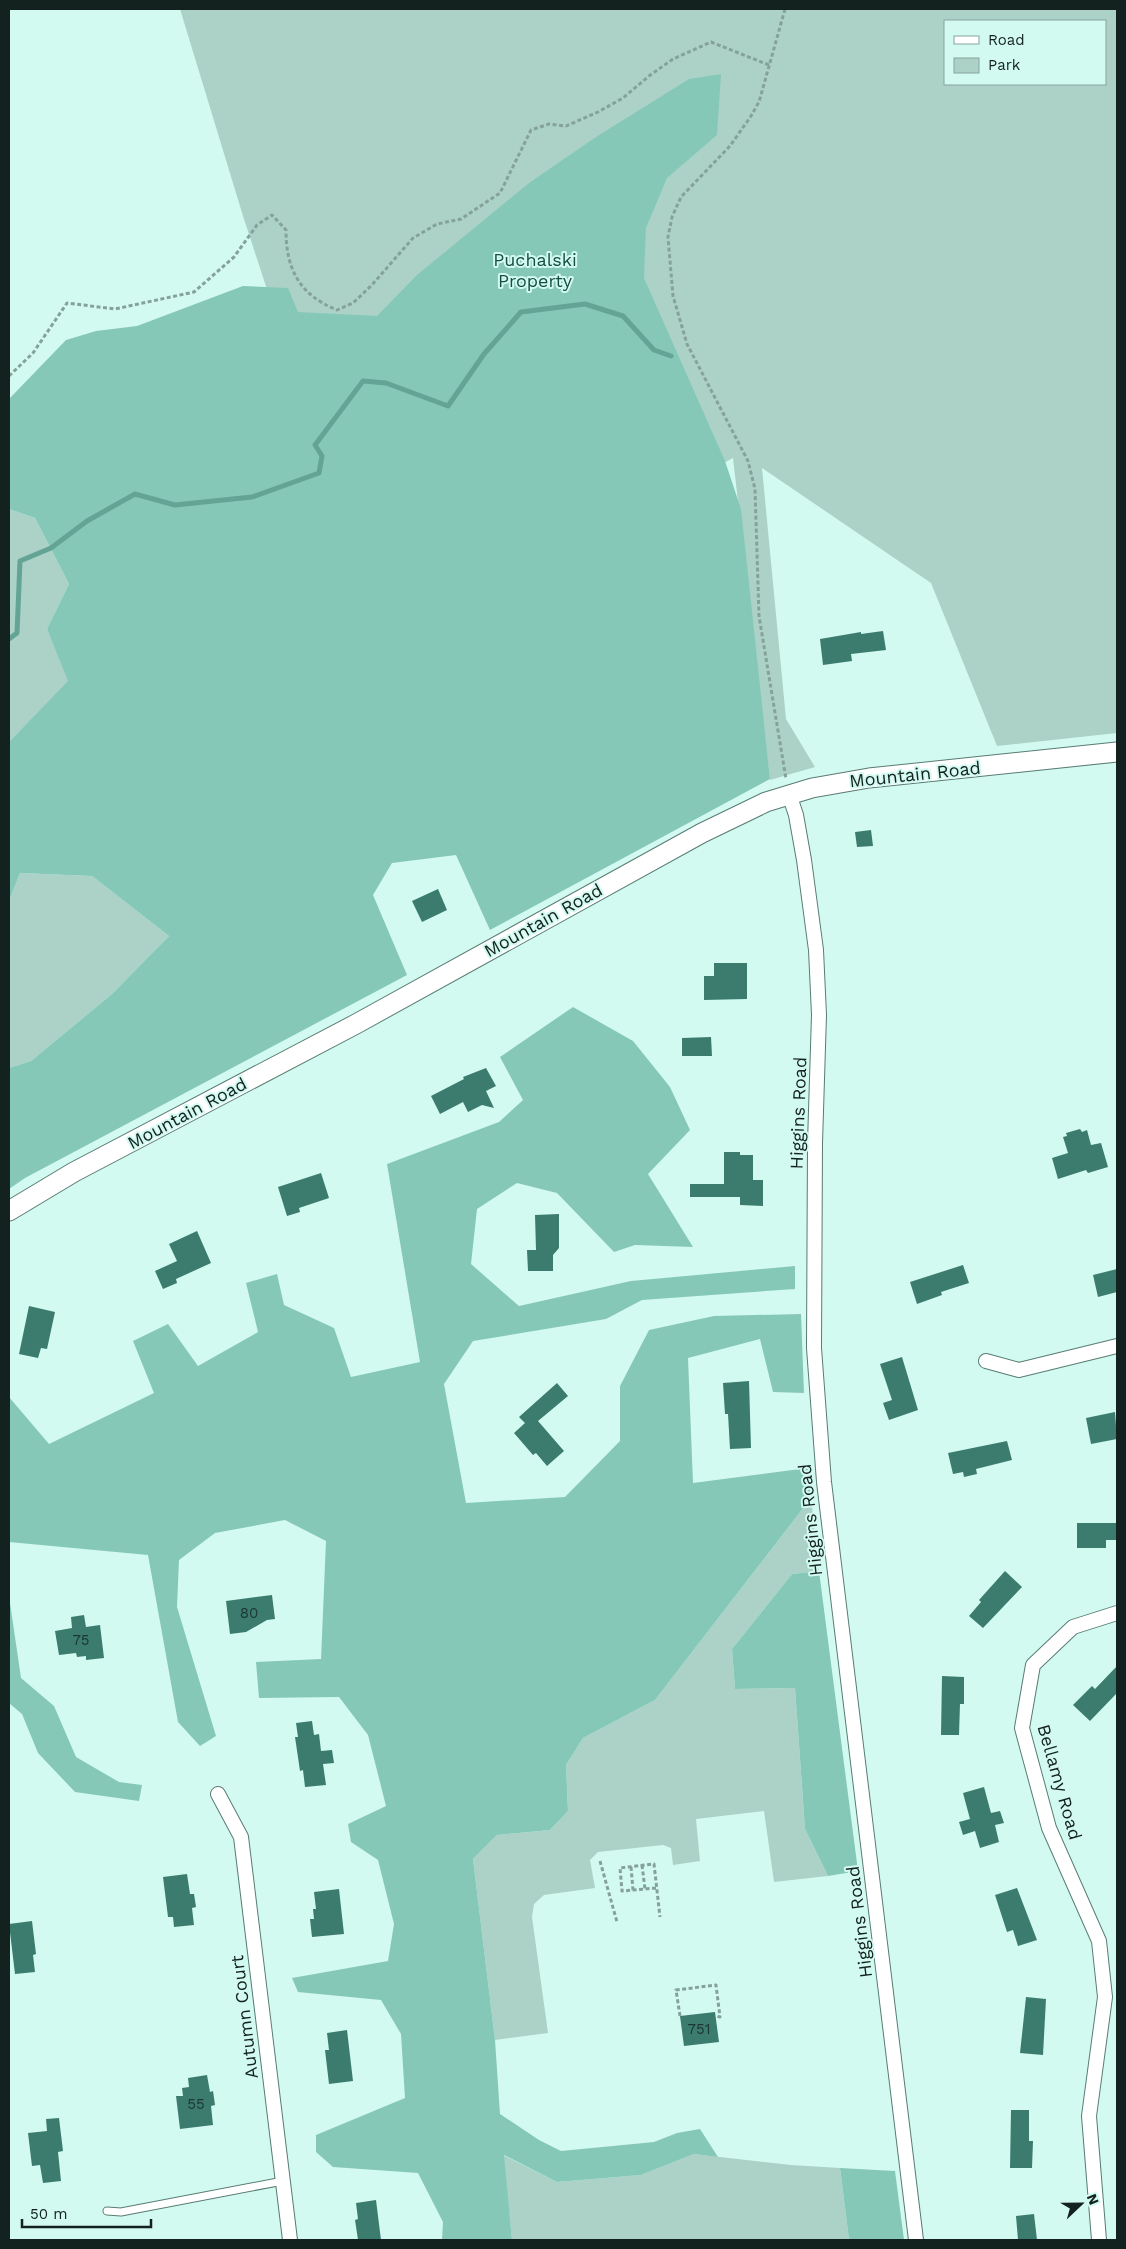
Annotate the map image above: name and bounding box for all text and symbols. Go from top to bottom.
legend [944,20,1106,85]
text: Road [988,31,1025,49]
text: Park [988,56,1021,74]
park label: Puchalski Property [493,249,577,291]
street label: Mountain Road [848,757,982,791]
street label: Mountain Road [480,879,606,961]
street label: Higgins Road [786,1056,810,1170]
street label: Mountain Road [124,1073,250,1153]
street label: Higgins Road [794,1463,826,1577]
house number: 80 [240,1604,258,1622]
house number: 75 [72,1631,90,1649]
street label: Bellamy Road [1033,1722,1087,1842]
street label: Higgins Road [842,1865,876,1979]
street label: Autumn Court [226,1953,262,2080]
house number: 751 [688,2020,711,2038]
house number: 55 [187,2095,205,2113]
north arrow [1056,2179,1106,2229]
text: N [1084,2191,1102,2207]
scale bar [22,2196,151,2228]
text: 50 m [30,2205,67,2223]

